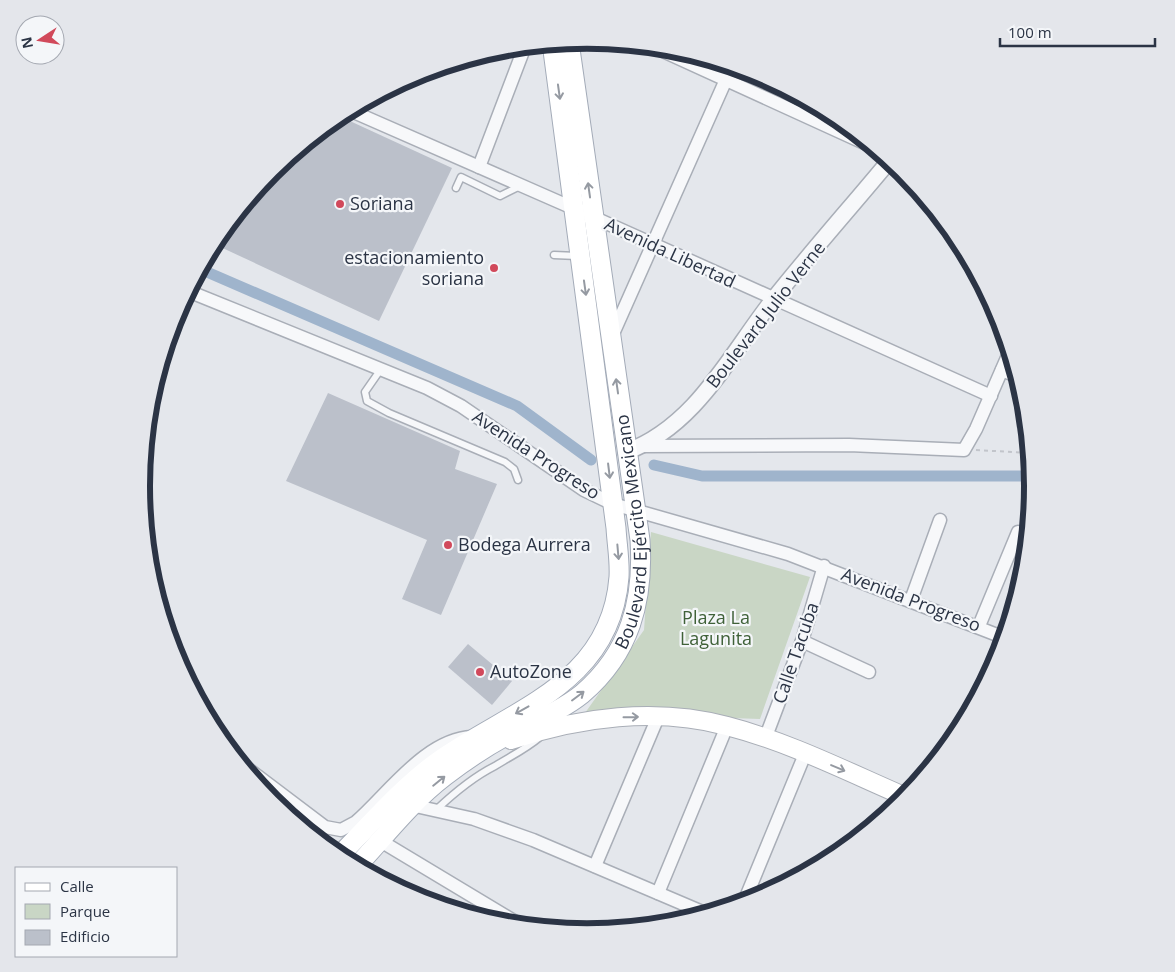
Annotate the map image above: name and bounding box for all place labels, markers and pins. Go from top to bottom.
place label: Soriana [350,191,414,215]
marker: Soriana [334,198,346,210]
place label: estacionamiento soriana [344,245,484,290]
marker: estacionamiento soriana [488,262,500,274]
place label: Bodega Aurrera [458,532,591,556]
marker: Bodega Aurrera [442,539,454,551]
place label: AutoZone [490,659,572,683]
marker: AutoZone [474,666,486,678]

